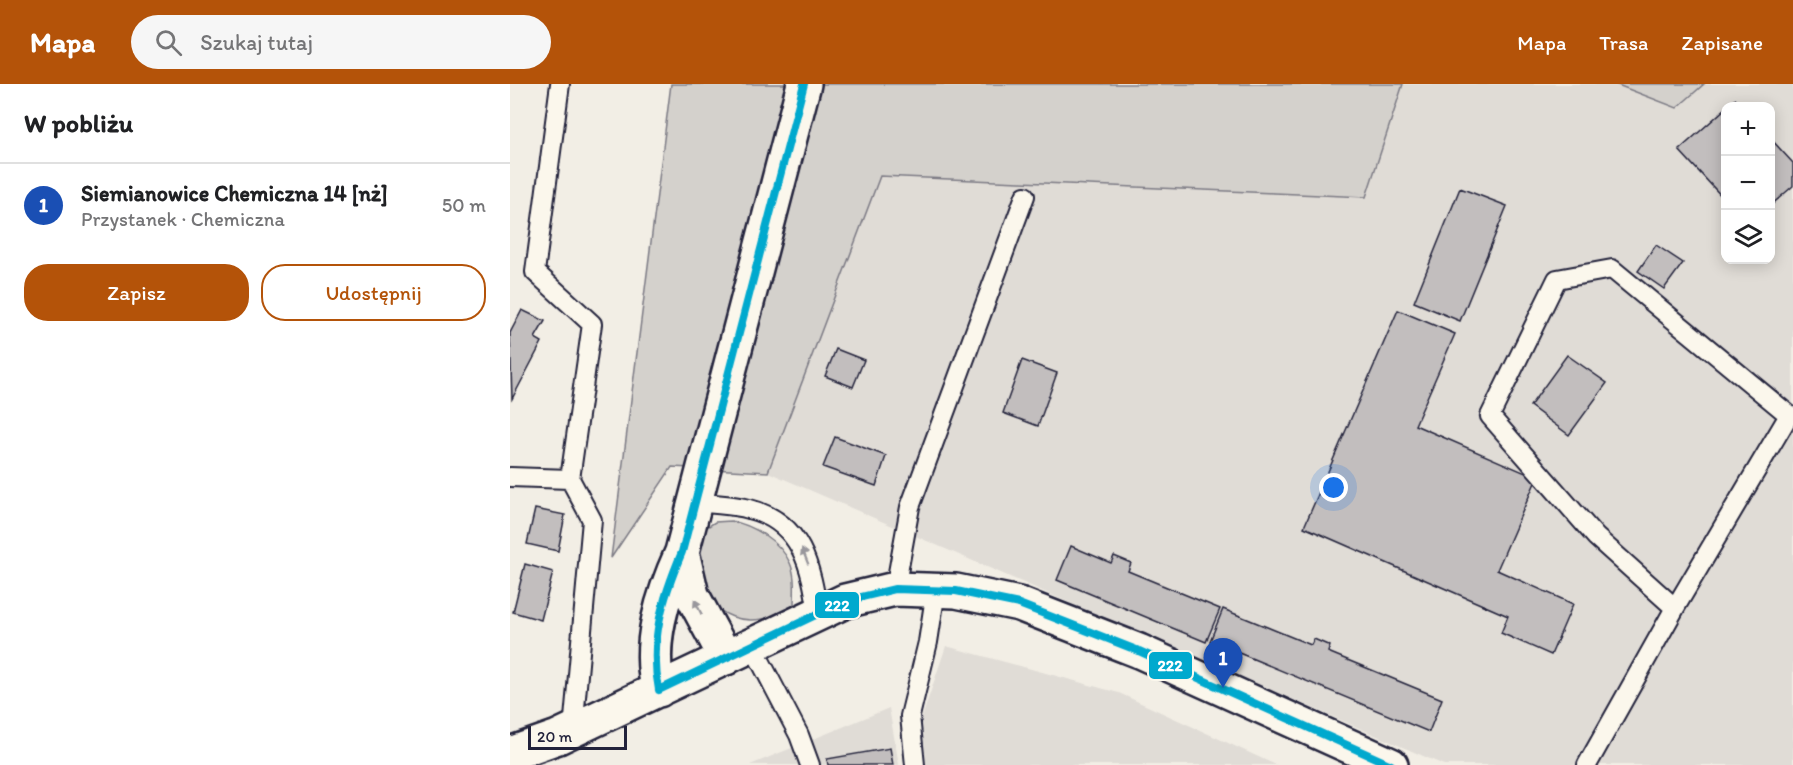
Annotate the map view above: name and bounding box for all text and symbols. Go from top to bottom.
search box [131,15,551,69]
text: Mapa [30,25,95,59]
icon: search [152,26,185,59]
text: Szukaj tutaj [200,29,313,56]
text: Mapa [1517,30,1566,55]
text: Trasa [1599,30,1648,55]
text: Zapisane [1681,30,1763,55]
map controls [1721,102,1775,264]
button: + [1721,102,1775,156]
text: W pobliżu [24,107,133,139]
button: − [1721,156,1775,210]
text: Siemianowice Chemiczna 14 [nż] [81,180,388,207]
text: 1 [39,193,48,217]
text: 50 m [442,193,486,217]
text: Przystanek · Chemiczna [81,207,285,231]
button: layers [1721,210,1775,264]
button: Zapisz [24,264,249,321]
button: Udostępnij [261,264,486,321]
your location [1319,473,1348,502]
one-way arrow [800,547,809,565]
line badge: 222 [814,591,860,619]
text: 222 [824,596,850,615]
one-way arrow [694,599,703,616]
pin: 1 [1204,638,1242,688]
line badge: 222 [1148,651,1193,680]
text: 222 [1157,656,1183,675]
scale bar [528,723,627,750]
text: 20 m [537,727,572,746]

